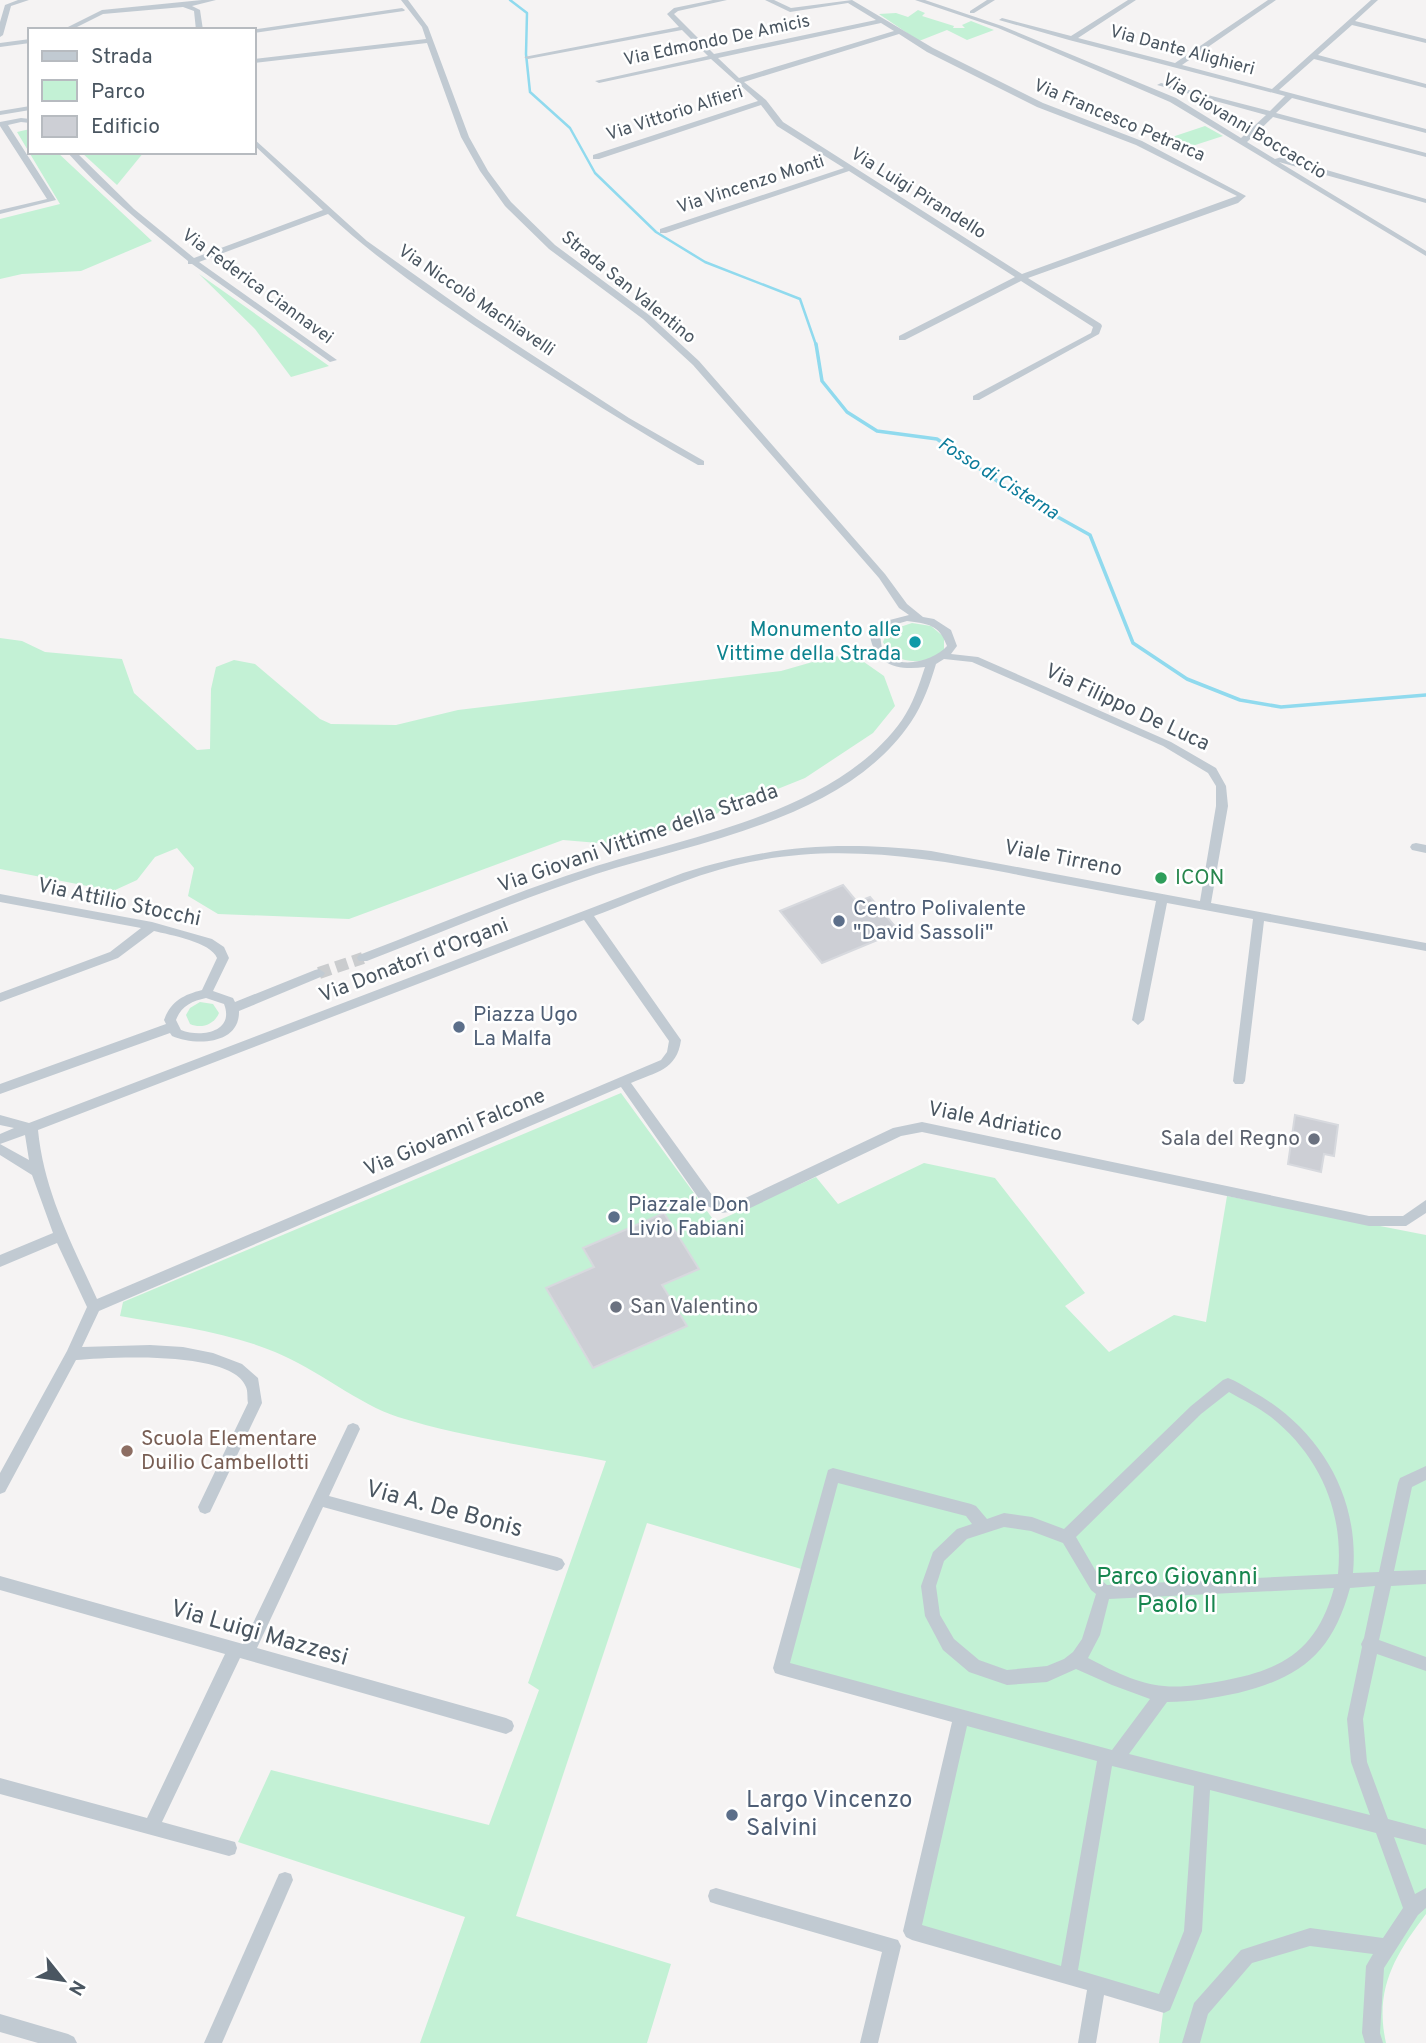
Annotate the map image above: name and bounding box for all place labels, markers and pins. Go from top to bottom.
place label: Monumento alle Vittime della Strada [716,617,901,668]
marker: Monumento alle Vittime della Strada [907,634,923,650]
place label: ICON [1175,865,1224,892]
marker: ICON [1153,870,1169,886]
place label: Centro Polivalente "David Sassoli" [853,896,1026,947]
marker: Centro Polivalente "David Sassoli" [831,913,847,929]
place label: Piazza Ugo La Malfa [473,1002,578,1053]
marker: Piazza Ugo La Malfa [451,1019,467,1035]
place label: Sala del Regno [1160,1126,1300,1153]
marker: Sala del Regno [1306,1131,1322,1147]
place label: Piazzale Don Livio Fabiani [628,1192,749,1243]
marker: Piazzale Don Livio Fabiani [606,1209,622,1225]
place label: San Valentino [630,1294,758,1321]
marker: San Valentino [608,1299,624,1315]
place label: Scuola Elementare Duilio Cambellotti [141,1426,317,1477]
marker: Scuola Elementare Duilio Cambellotti [119,1443,135,1459]
place label: Largo Vincenzo Salvini [746,1786,912,1844]
marker: Largo Vincenzo Salvini [724,1807,740,1823]

